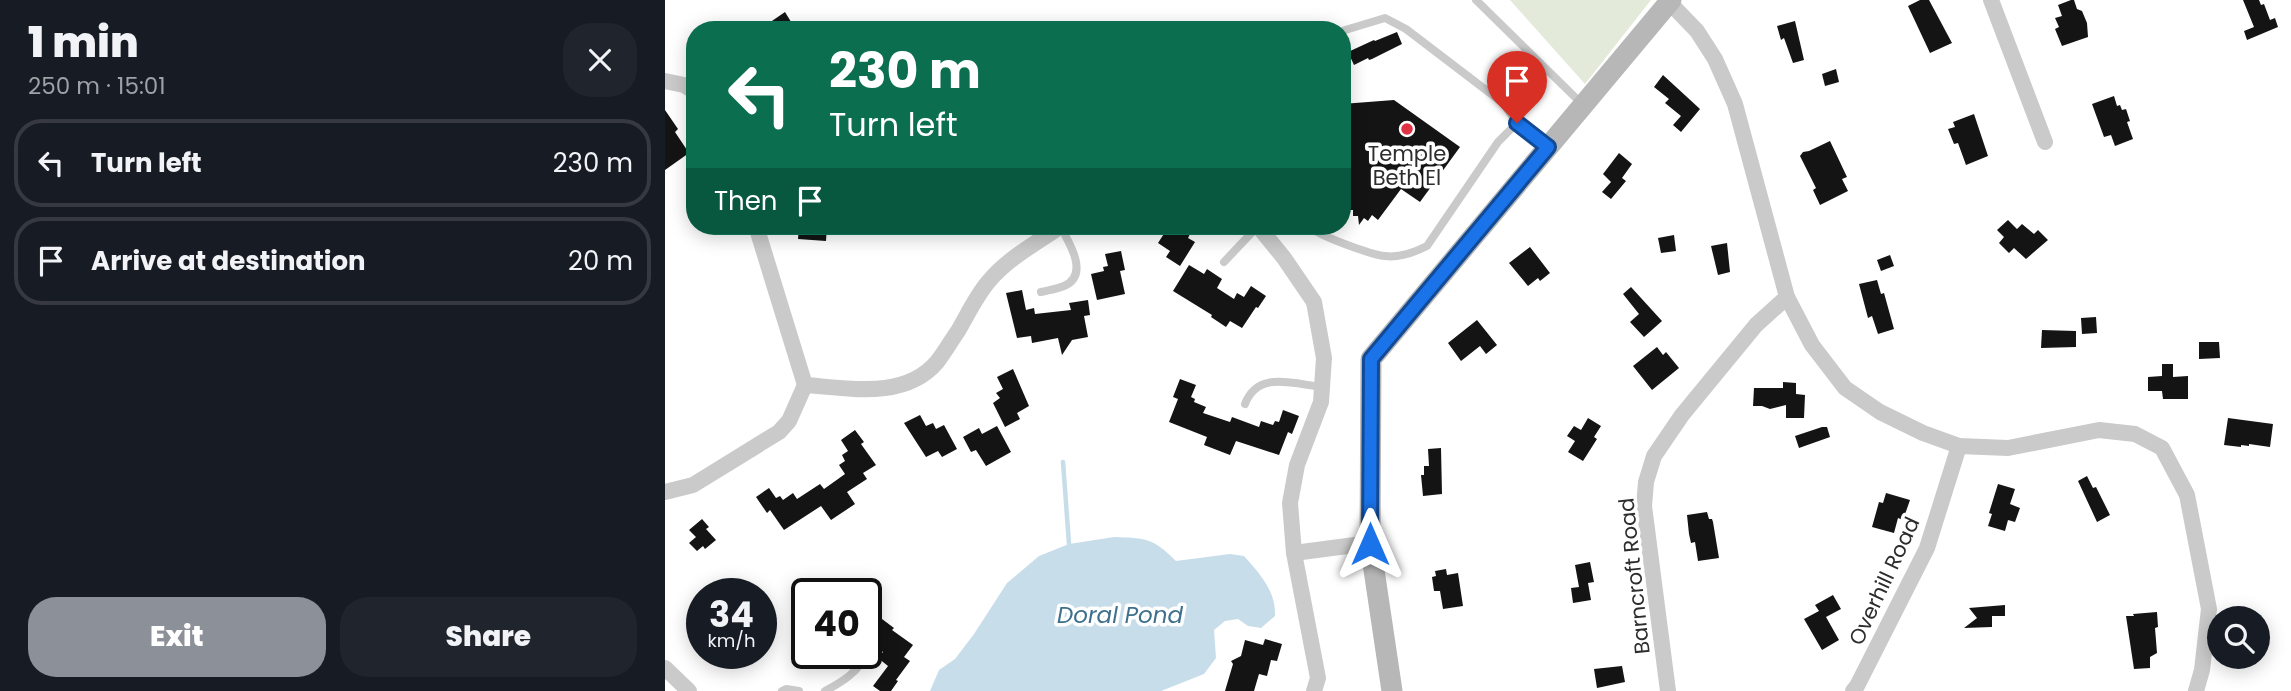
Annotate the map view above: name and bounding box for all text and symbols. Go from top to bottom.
text: 1 min [28,13,139,72]
button: close [563,23,637,97]
text: 230 m [829,37,981,105]
icon: left [714,49,805,140]
pin [1487,51,1547,123]
icon: arrive [1498,62,1536,100]
text: 250 m · 15:01 [28,70,166,102]
text: Turn left [829,102,958,147]
marker: Temple Beth El [1399,121,1415,137]
place label: Temple Beth El [1368,139,1446,192]
icon: left [32,144,70,182]
text: Turn left [91,145,202,181]
text: 230 m [553,145,633,181]
icon: arrive [791,182,829,220]
text: Then [714,183,777,219]
icon: arrive [32,242,70,280]
text: Arrive at destination [91,243,366,279]
text: 20 m [568,243,633,279]
street label: Barncroft Road [1611,496,1657,656]
position arrow [1333,507,1407,581]
street label: Overhill Road [1842,512,1926,650]
speed limit sign: 40 [791,578,882,669]
text: 34 [709,590,754,639]
button: Exit [28,597,326,677]
button: Share [340,597,637,677]
water label: Doral Pond [1057,599,1183,631]
map controls [2207,606,2270,669]
button: search [2207,606,2270,669]
text: km/h [708,628,755,653]

